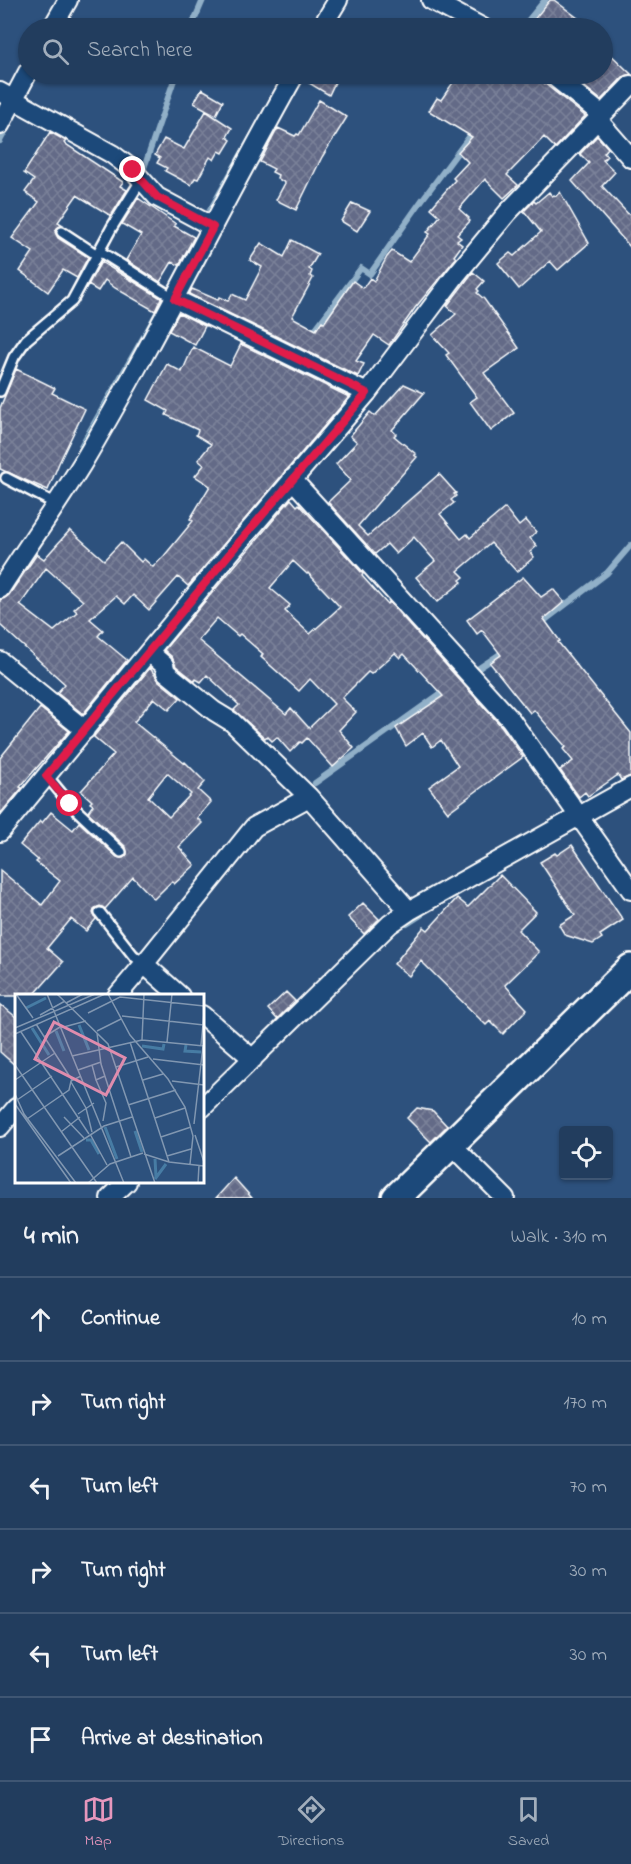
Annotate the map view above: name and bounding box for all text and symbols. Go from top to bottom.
search box [18,18,613,84]
icon: search [39,35,72,68]
text: Search here [87,35,192,67]
route end [119,156,145,182]
route start [56,790,82,816]
inset map [15,994,204,1183]
map controls [559,1126,613,1180]
button: locate [559,1126,613,1180]
text: 4 min [24,1218,79,1256]
text: Walk · 310 m [511,1223,607,1252]
icon: ahead [24,1303,57,1336]
text: Continue [81,1303,160,1335]
text: 10 m [571,1305,607,1334]
icon: right [24,1387,57,1420]
text: Turn right [81,1387,166,1419]
text: 170 m [563,1389,607,1418]
icon: left [24,1471,57,1504]
text: Turn left [81,1471,158,1503]
text: 70 m [570,1473,607,1502]
icon: right [24,1555,57,1588]
text: Turn right [81,1555,166,1587]
text: 30 m [570,1557,607,1586]
icon: left [24,1639,57,1672]
text: Turn left [81,1639,158,1671]
text: 30 m [570,1641,607,1670]
icon: arrive [24,1723,57,1756]
text: Arrive at destination [81,1723,263,1755]
tab: Map [82,1793,115,1853]
tab: Directions [278,1793,344,1853]
tab: Saved [508,1793,549,1853]

